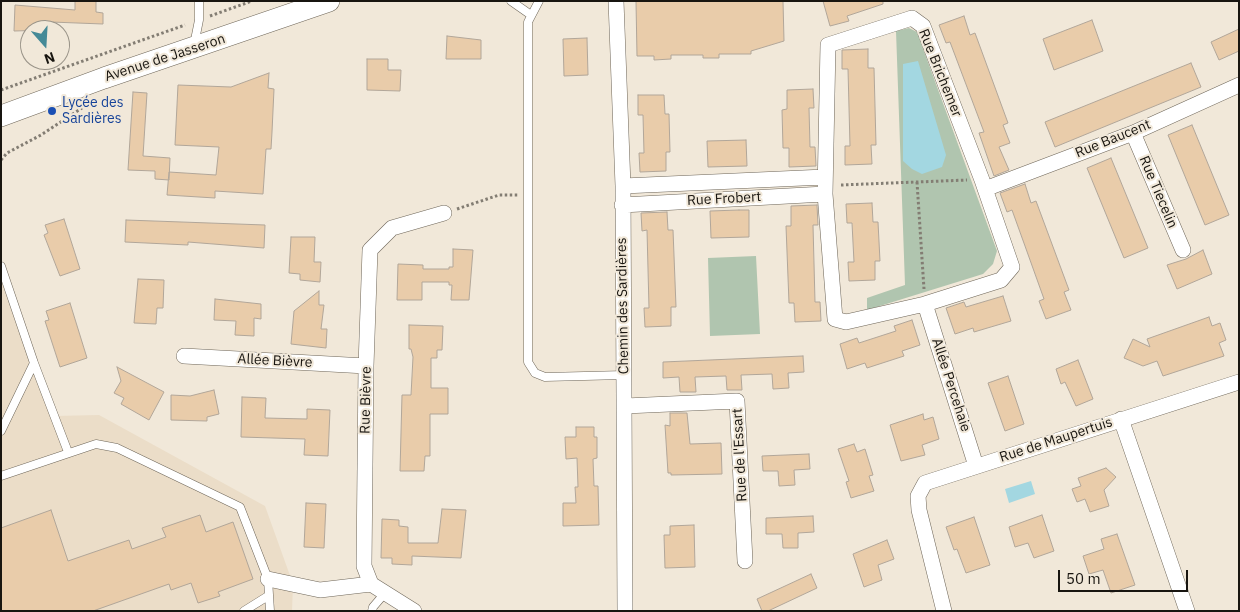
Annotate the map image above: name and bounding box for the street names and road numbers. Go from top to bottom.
street label: Rue Brichemer [915,27,965,119]
street label: Avenue de Jasseron [103,31,227,85]
street label: Rue Baucent [1073,116,1153,162]
street label: Rue Tiecelin [1135,153,1181,231]
street label: Rue Frobert [686,189,762,209]
street label: Chemin des Sardières [613,237,633,375]
street label: Allée Percehaie [928,336,974,434]
street label: Allée Bièvre [237,351,313,371]
street label: Rue Bièvre [357,366,375,434]
street label: Rue de l'Essart [729,408,751,502]
street label: Rue de Maupertuis [997,414,1115,466]

